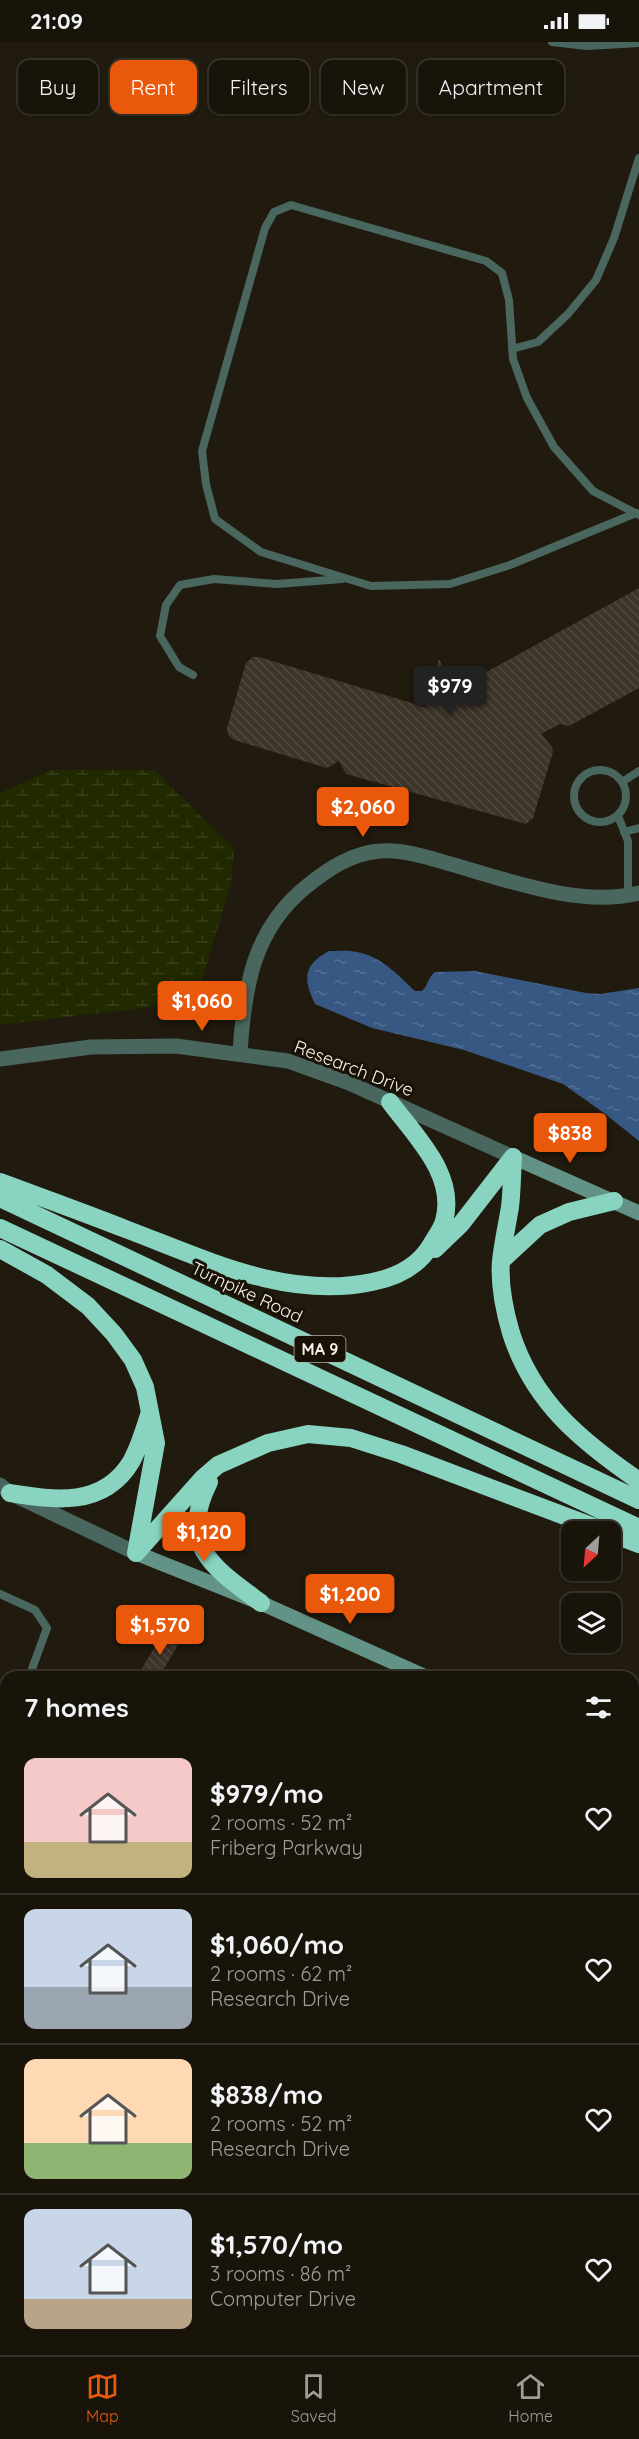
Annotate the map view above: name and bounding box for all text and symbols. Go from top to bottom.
text: 21:09 [30,7,83,35]
chip: Buy [18,60,98,114]
chip: Rent [110,60,197,114]
chip: Filters [209,60,309,114]
chip: New [321,60,406,114]
chip: Apartment [418,60,564,114]
pin: $979 [414,666,486,717]
text: $979 [427,673,473,698]
pin: $2,060 [314,787,412,838]
text: $2,060 [331,794,395,819]
pin: $1,060 [153,981,251,1032]
text: $1,060 [172,988,232,1013]
street label: Research Drive [291,1035,417,1101]
pin: $838 [534,1113,606,1164]
text: $838 [548,1120,592,1145]
street label: Turnpike Road [188,1256,306,1328]
road number: MA 9 [294,1336,346,1362]
pin: $1,120 [155,1512,253,1563]
text: $1,120 [176,1519,232,1544]
north arrow [561,1521,621,1581]
map controls [561,1521,621,1653]
pin: $1,200 [301,1574,399,1625]
text: $1,200 [319,1581,381,1606]
button: layers [561,1593,621,1653]
pin: $1,570 [111,1605,209,1656]
text: $1,570 [130,1612,190,1637]
text: 7 homes [24,1691,129,1724]
icon: filters [582,1691,615,1724]
text: $979/mo [210,1777,324,1810]
icon: home [72,1782,144,1854]
icon: heart [582,1802,615,1835]
text: 2 rooms · 52 m² [210,1810,352,1835]
text: Friberg Parkway [210,1835,363,1860]
text: $1,060/mo [210,1928,344,1961]
icon: home [72,1933,144,2005]
icon: heart [582,1953,615,1986]
text: 2 rooms · 62 m² [210,1961,352,1986]
text: Research Drive [210,1986,350,2011]
text: $838/mo [210,2078,323,2111]
icon: home [72,2083,144,2155]
icon: heart [582,2103,615,2136]
text: 2 rooms · 52 m² [210,2111,352,2136]
text: Research Drive [210,2136,350,2161]
text: $1,570/mo [210,2228,343,2261]
icon: home [72,2233,144,2305]
icon: heart [582,2253,615,2286]
text: 3 rooms · 86 m² [210,2261,351,2286]
text: Computer Drive [210,2286,356,2311]
tab: Map [86,2370,119,2426]
tab: Saved [291,2370,336,2426]
tab: Home [508,2370,553,2426]

